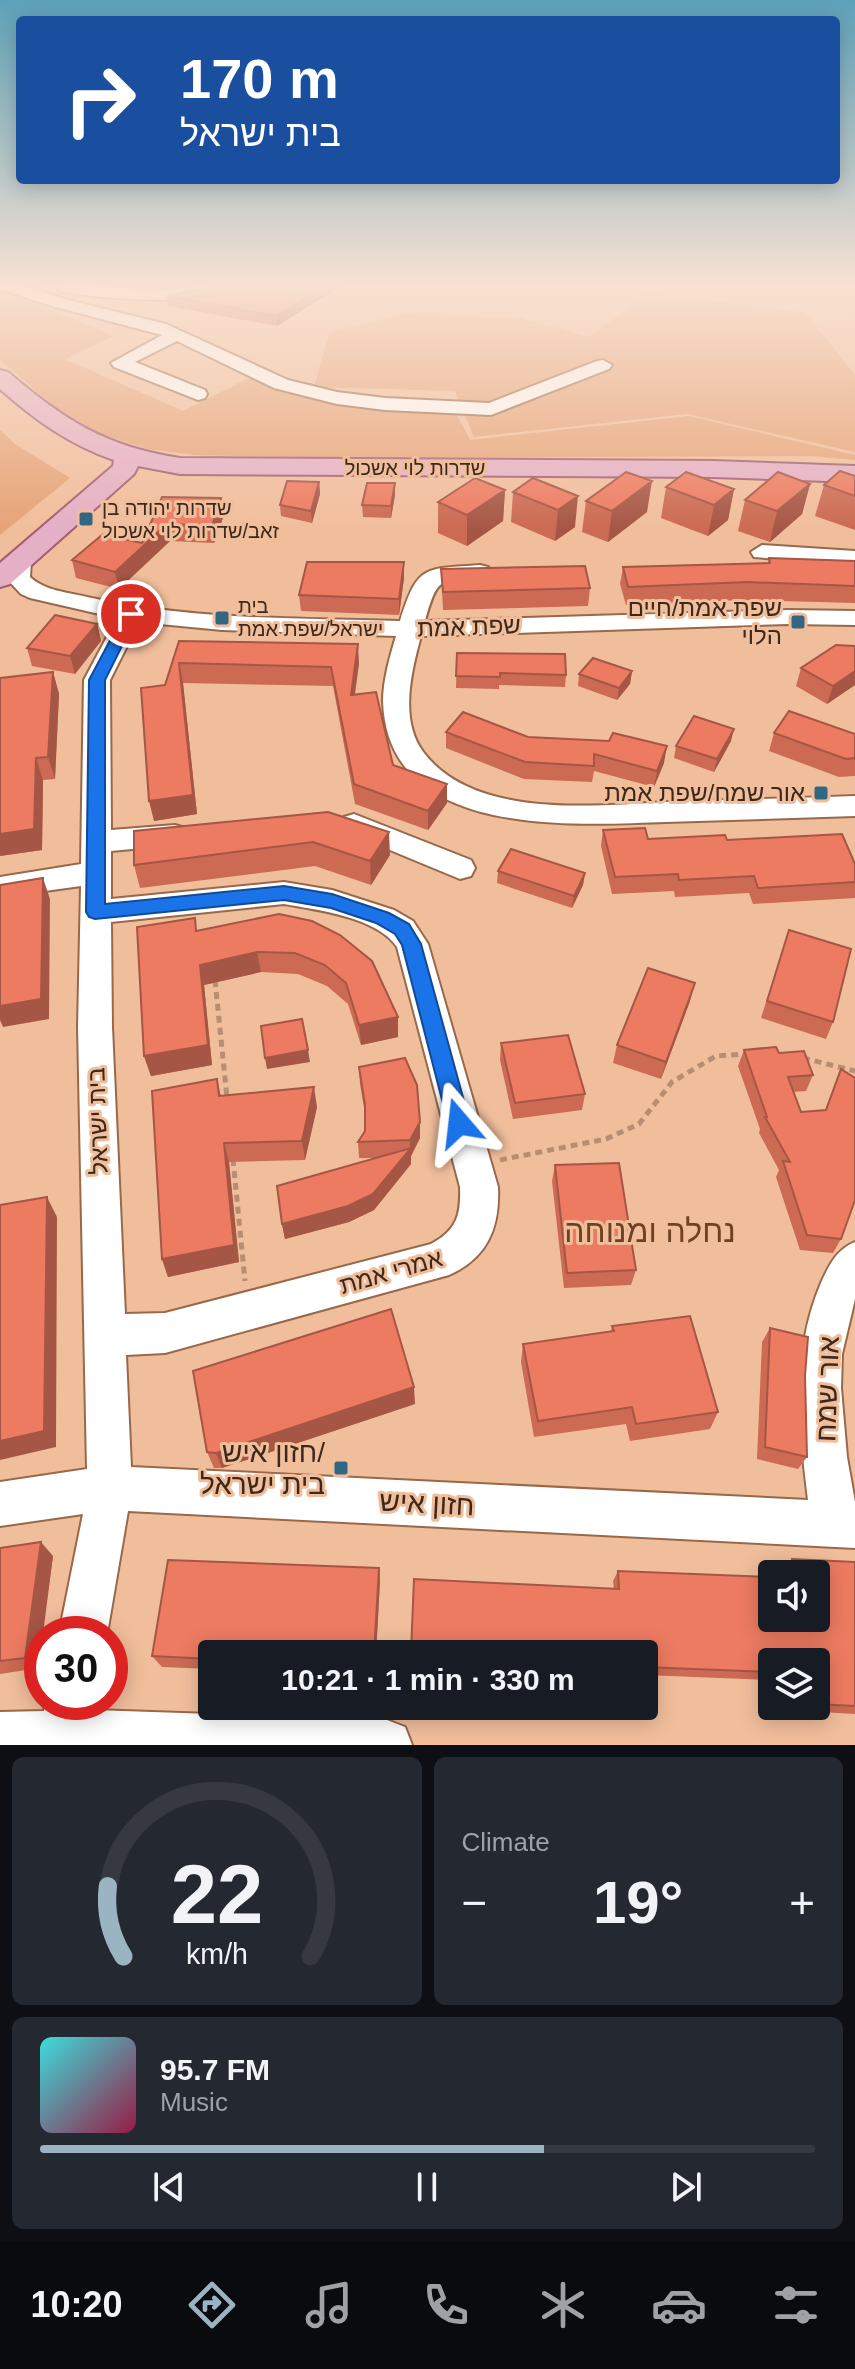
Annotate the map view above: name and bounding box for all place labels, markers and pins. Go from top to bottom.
place label: שדרות יהודה בן זאב/שדרות לוי אשכול [102,497,280,542]
marker: שדרות יהודה בן זאב/שדרות לוי אשכול [77,510,95,528]
pin [97,580,165,648]
place label: שפת אמת/חיים הלוי [628,594,782,649]
place label: בית ישראל/שפת אמת [238,595,383,640]
marker: בית ישראל/שפת אמת [213,609,231,627]
marker: שפת אמת/חיים הלוי [789,613,807,631]
place label: אור שמח/שפת אמת [604,779,805,806]
marker: אור שמח/שפת אמת [812,784,830,802]
place label: חזון איש/ בית ישראל [200,1437,325,1500]
marker: חזון איש/ בית ישראל [332,1459,350,1477]

